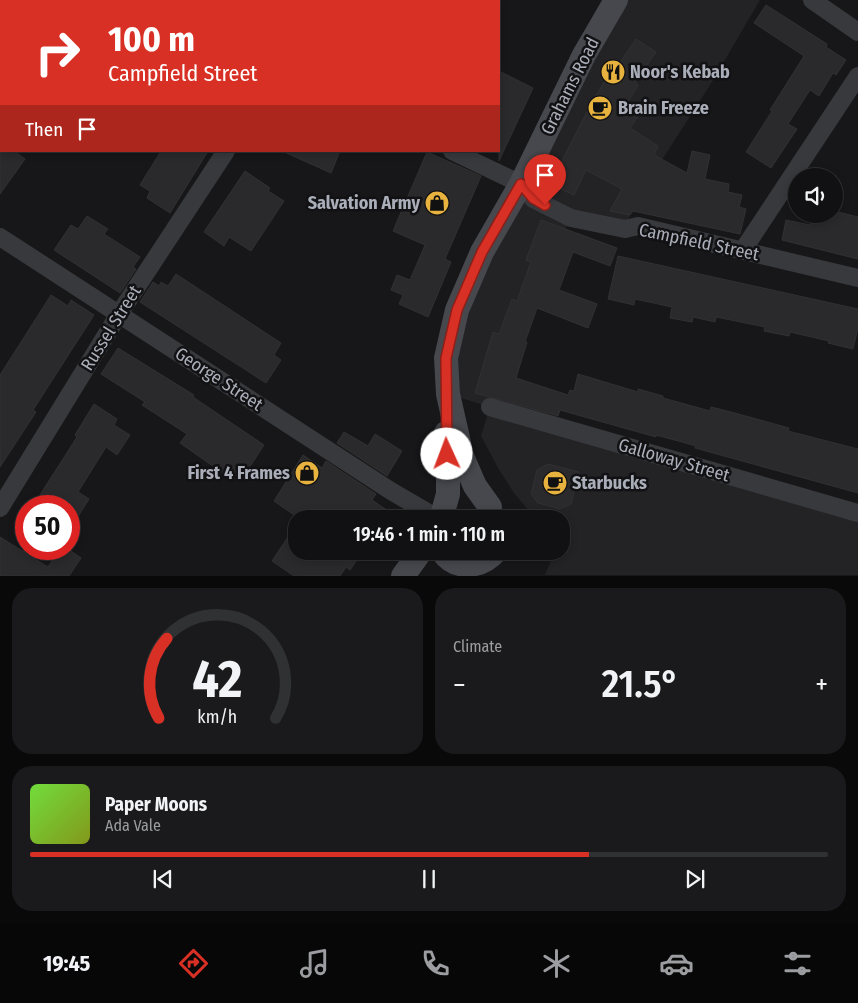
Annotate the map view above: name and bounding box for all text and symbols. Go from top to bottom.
text: 100 m [108,18,195,60]
icon: right [25,20,90,85]
street label: Grahams Road [536,34,604,138]
restaurant icon: Noor's Kebab [600,59,626,85]
text: Campfield Street [108,60,258,87]
place label: Noor's Kebab [630,61,730,83]
cafe icon: Brain Freeze [587,95,613,121]
place label: Brain Freeze [618,97,709,119]
icon: arrive [73,115,101,143]
text: Then [25,118,63,141]
pin [524,154,566,205]
icon: arrive [531,161,559,189]
map controls [788,168,843,223]
button: sound [788,168,843,223]
shop icon: Salvation Army [424,190,450,216]
place label: Salvation Army [308,192,420,214]
street label: Campfield Street [637,219,761,265]
street label: Russel Street [76,281,146,375]
street label: George Street [171,342,267,416]
position arrow [420,427,472,479]
street label: Galloway Street [616,434,732,486]
shop icon: First 4 Frames [294,460,320,486]
place label: First 4 Frames [187,462,290,484]
cafe icon: Starbucks [542,470,568,496]
place label: Starbucks [572,472,647,494]
speed limit sign: 50 [15,495,80,560]
text: 19:46 · 1 min · 110 m [353,523,505,546]
text: Climate [453,637,502,656]
text: 42 [192,648,243,711]
text: 21.5° [602,661,679,707]
text: − [453,668,466,701]
text: + [815,668,828,701]
text: km/h [198,706,237,728]
text: Paper Moons [105,793,207,816]
text: Ada Vale [105,816,161,835]
icon: previous [149,865,177,893]
icon: pause [415,865,443,893]
icon: next [681,865,709,893]
icon: directions [176,946,211,981]
icon: music [297,946,332,981]
icon: phone [418,946,453,981]
icon: climate [539,946,574,981]
icon: car [659,946,694,981]
icon: filters [780,946,815,981]
text: 19:45 [43,950,90,977]

